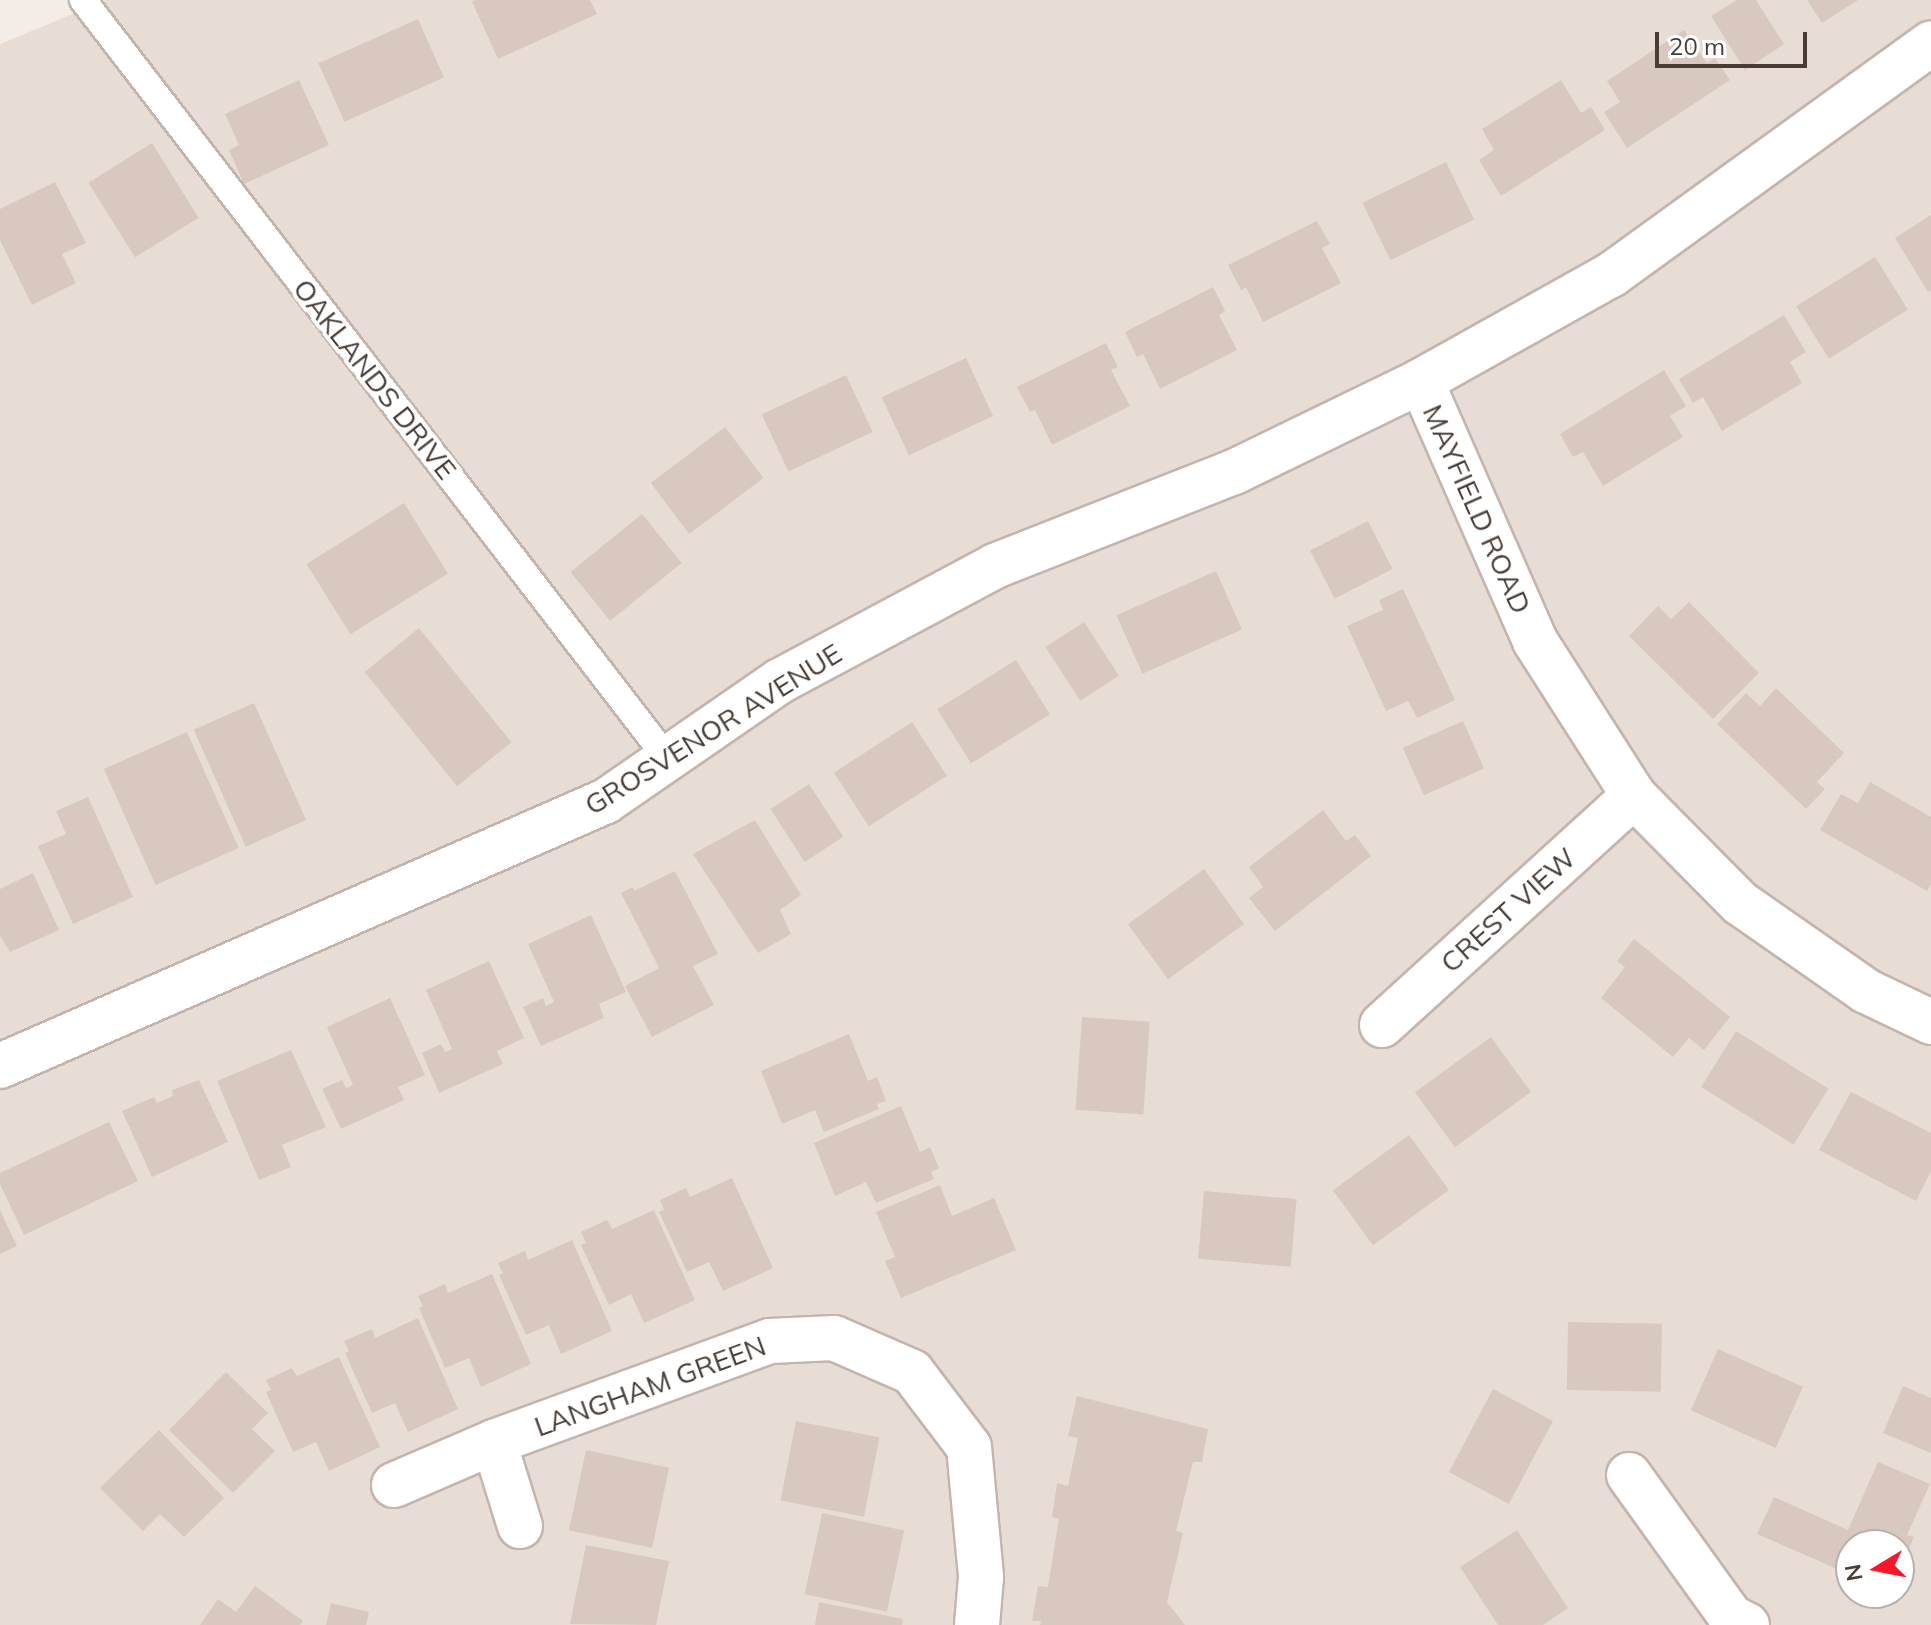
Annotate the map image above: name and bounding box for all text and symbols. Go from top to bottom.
scale bar [1659,16,1811,66]
text: 20 m [1669,31,1725,61]
street label: OAKLANDS DRIVE [286,272,464,486]
street label: MAYFIELD ROAD [1416,399,1538,619]
street label: GROSVENOR AVENUE [578,636,848,822]
street label: CREST VIEW [1434,841,1582,979]
street label: LANGHAM GREEN [530,1329,770,1443]
north arrow [1835,1529,1915,1609]
text: N [1838,1562,1869,1583]

